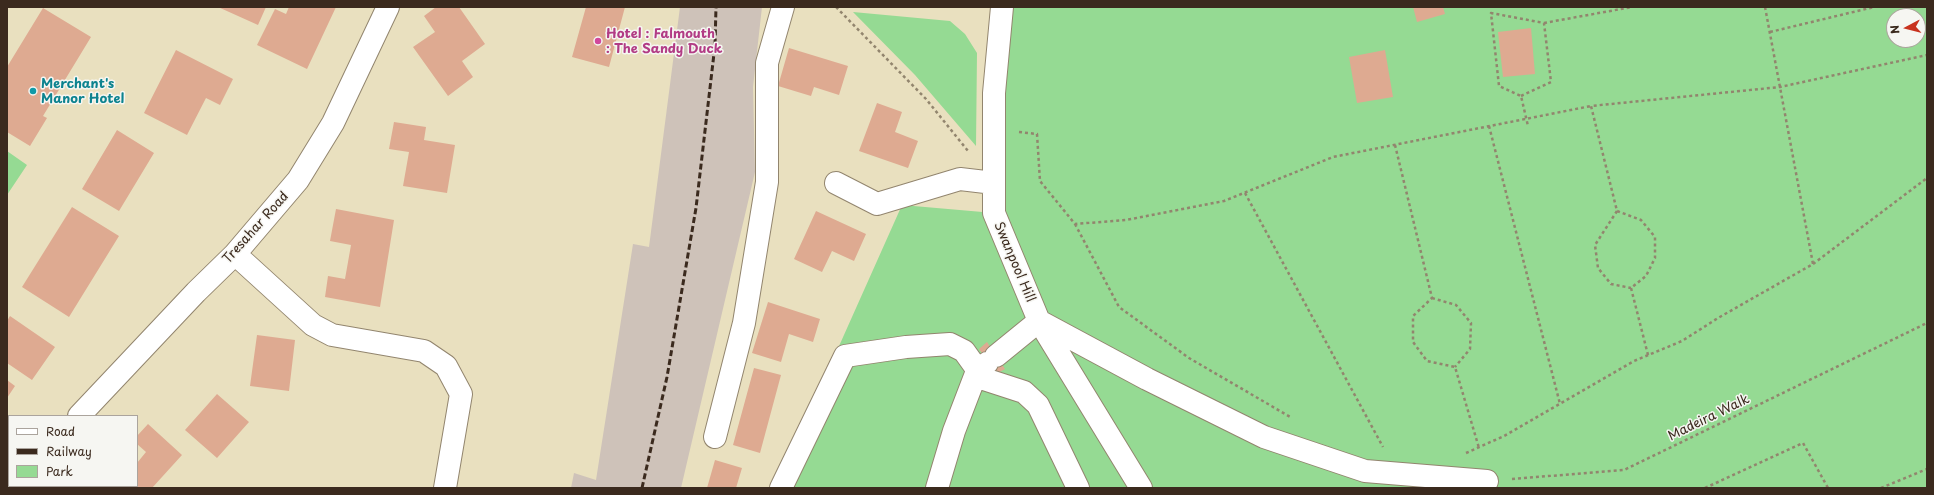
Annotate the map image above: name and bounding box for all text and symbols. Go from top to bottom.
north arrow [1886,8,1926,48]
text: N [1886,24,1904,35]
place label: Hotel : Falmouth : The Sandy Duck [606,26,722,57]
marker: Hotel : Falmouth : The Sandy Duck [593,36,603,46]
place label: Merchant's Manor Hotel [41,76,124,107]
marker: Merchant's Manor Hotel [28,86,38,96]
street label: Tresahar Road [220,189,292,267]
street label: Swanpool Hill [990,219,1038,305]
street label: Madeira Walk [1666,392,1752,444]
legend [8,415,138,487]
text: Road [46,422,75,440]
text: Railway [46,442,92,460]
text: Park [46,462,73,480]

